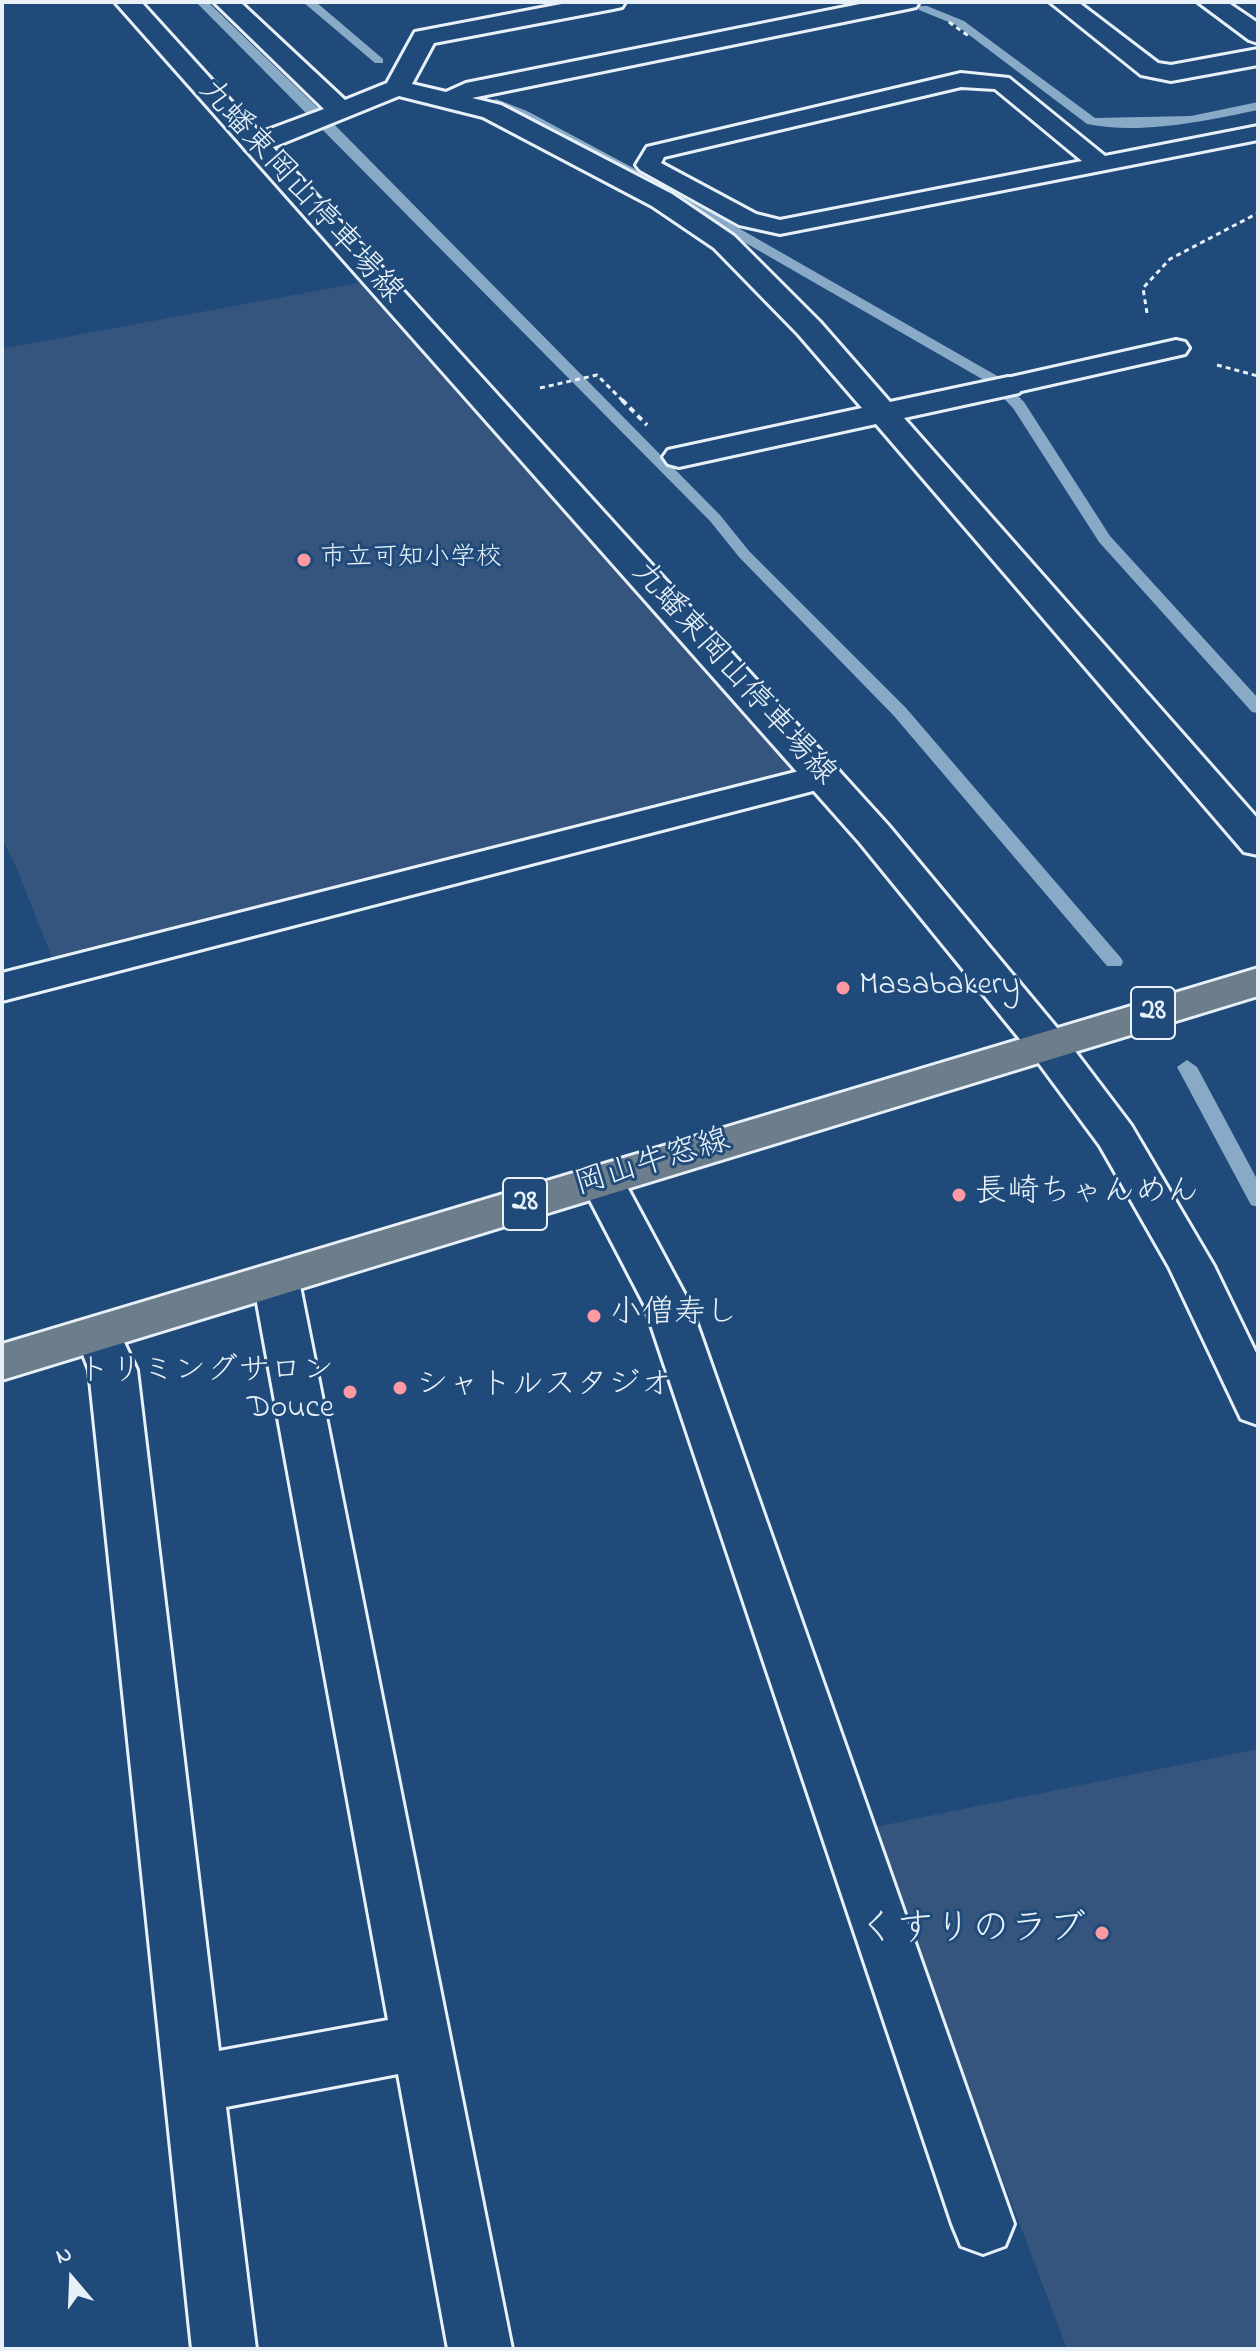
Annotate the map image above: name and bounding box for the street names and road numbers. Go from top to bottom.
street label: 九蟠東岡山停車場線 [188,73,410,313]
street label: 九蟠東岡山停車場線 [621,555,843,795]
road number: 28 [1131,987,1175,1039]
street label: 岡山牛窓線 [571,1123,735,1207]
road number: 28 [503,1178,547,1230]

